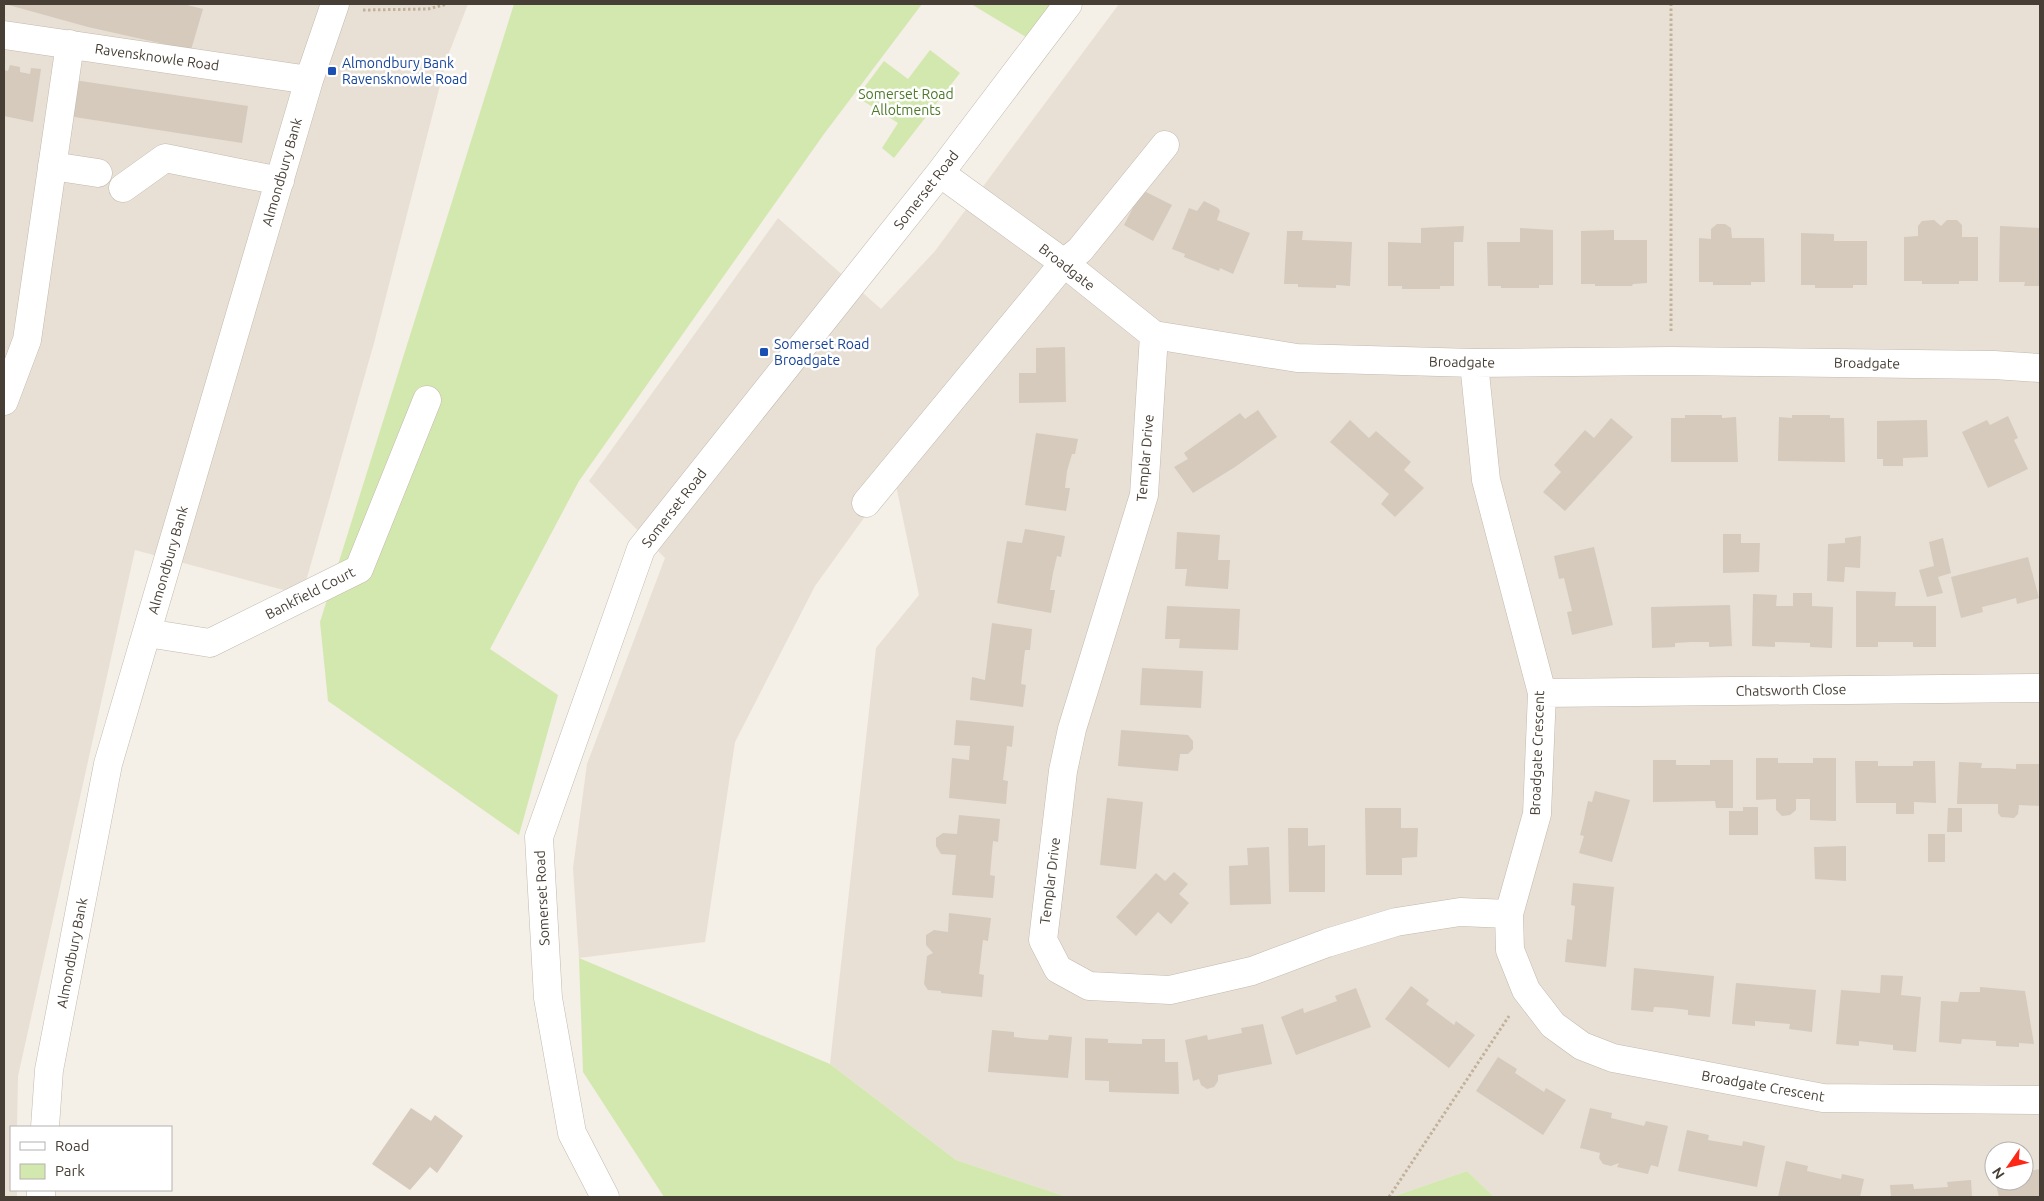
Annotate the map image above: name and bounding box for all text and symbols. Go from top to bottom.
street label: Ravensknowle Road [94,40,220,74]
place label: Almondbury Bank Ravensknowle Road [342,55,467,87]
marker: Almondbury Bank Ravensknowle Road [326,65,338,77]
park label: Somerset Road Allotments [858,86,954,118]
street label: Almondbury Bank [259,116,305,228]
street label: Somerset Road [890,147,962,233]
street label: Broadgate [1036,240,1098,294]
place label: Somerset Road Broadgate [774,336,869,368]
marker: Somerset Road Broadgate [758,346,770,358]
street label: Broadgate [1429,353,1495,371]
street label: Broadgate [1834,354,1900,372]
street label: Templar Drive [1133,414,1157,502]
street label: Somerset Road [638,465,710,551]
street label: Almondbury Bank [145,504,191,616]
street label: Bankfield Court [263,563,358,622]
street label: Chatsworth Close [1736,681,1846,699]
street label: Broadgate Crescent [1527,690,1547,816]
street label: Templar Drive [1037,837,1063,925]
street label: Somerset Road [532,850,552,946]
street label: Almondbury Bank [53,896,91,1010]
street label: Broadgate Crescent [1700,1067,1826,1105]
legend [10,1126,172,1191]
text: Road [55,1137,90,1154]
north arrow [1984,1141,2034,1191]
text: Park [55,1162,85,1179]
text: N [1989,1164,2008,1182]

